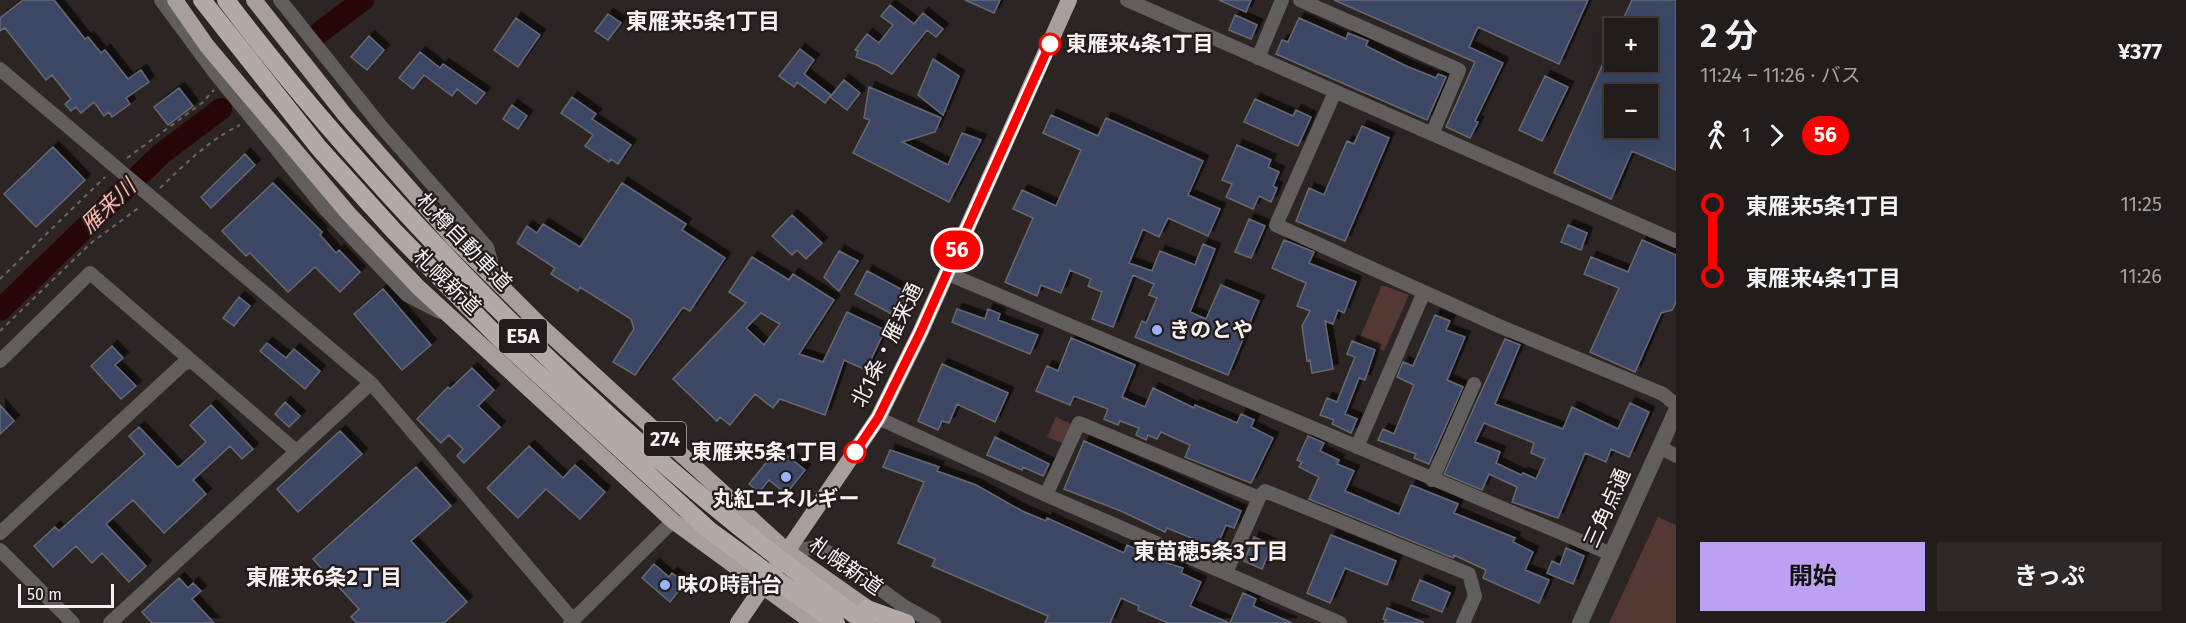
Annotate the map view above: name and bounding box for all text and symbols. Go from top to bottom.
district label: 東雁来5条1丁目 [626,8,780,35]
text: 2 分 [1700,16,1758,56]
map controls [1604,18,1658,138]
button: + [1604,18,1658,72]
place label: 東雁来4条1丁目 [1066,31,1214,57]
marker: 東雁来4条1丁目 [1039,33,1061,55]
text: ¥377 [2118,38,2162,65]
text: 11:24 – 11:26 · バス [1700,63,1861,87]
button: − [1604,84,1658,138]
icon: walk [1700,119,1733,152]
icon: forward [1760,119,1793,152]
text: 56 [1814,122,1837,148]
text: 1 [1742,123,1751,147]
water label: 雁来川 [75,172,143,239]
street label: 札樽自動車道 [411,188,517,296]
text: 11:25 [2120,192,2162,216]
text: 東雁来5条1丁目 [1746,193,1900,220]
line badge: 56 [930,230,984,270]
text: 56 [945,237,969,263]
street label: 札幌新道 [408,243,486,321]
text: 11:26 [2120,264,2162,288]
text: 東雁来4条1丁目 [1746,265,1901,292]
street label: 北1条・雁来通 [846,279,928,411]
place label: きのとや [1169,317,1253,343]
road number: E5A [499,319,547,353]
marker: きのとや [1150,323,1164,337]
road number: 274 [644,422,686,456]
place label: 東雁来5条1丁目 [691,439,838,465]
marker: 東雁来5条1丁目 [844,441,866,463]
street label: 三角点通 [1578,464,1636,552]
marker: 丸紅エネルギー [779,470,793,484]
place label: 丸紅エネルギー [713,486,860,512]
street label: 札幌新道 [804,531,888,601]
district label: 東苗穂5条3丁目 [1133,538,1289,565]
button: 開始 [1700,542,1925,611]
button: きっぷ [1937,542,2162,611]
district label: 東雁来6条2丁目 [246,564,402,591]
place label: 味の時計台 [677,572,782,598]
marker: 味の時計台 [658,578,672,592]
scale bar [18,581,114,608]
text: 50 m [27,585,62,604]

